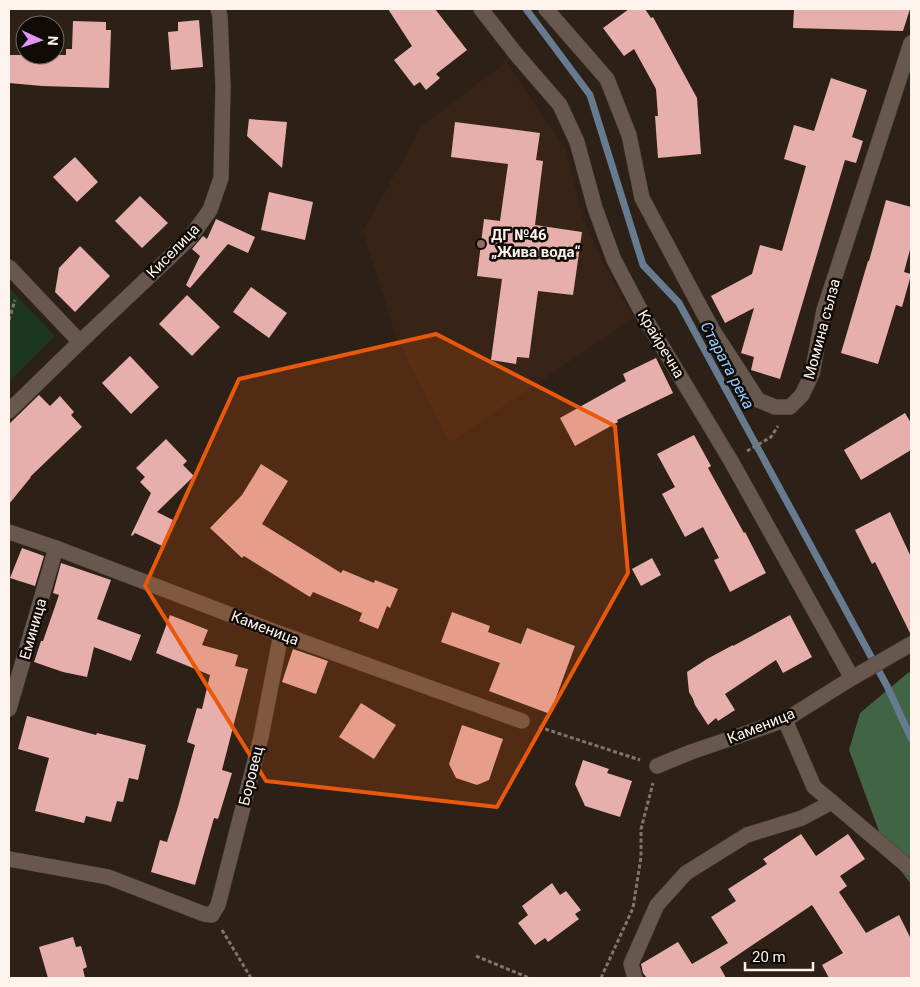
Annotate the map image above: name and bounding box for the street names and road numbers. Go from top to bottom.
street label: Киселица [143,220,203,282]
street label: Момина сълза [800,277,844,381]
street label: Крайречна [634,307,688,381]
street label: Еминица [16,596,50,662]
street label: Каменица [229,607,301,649]
street label: Каменица [725,704,797,748]
street label: Боровец [235,744,267,807]

